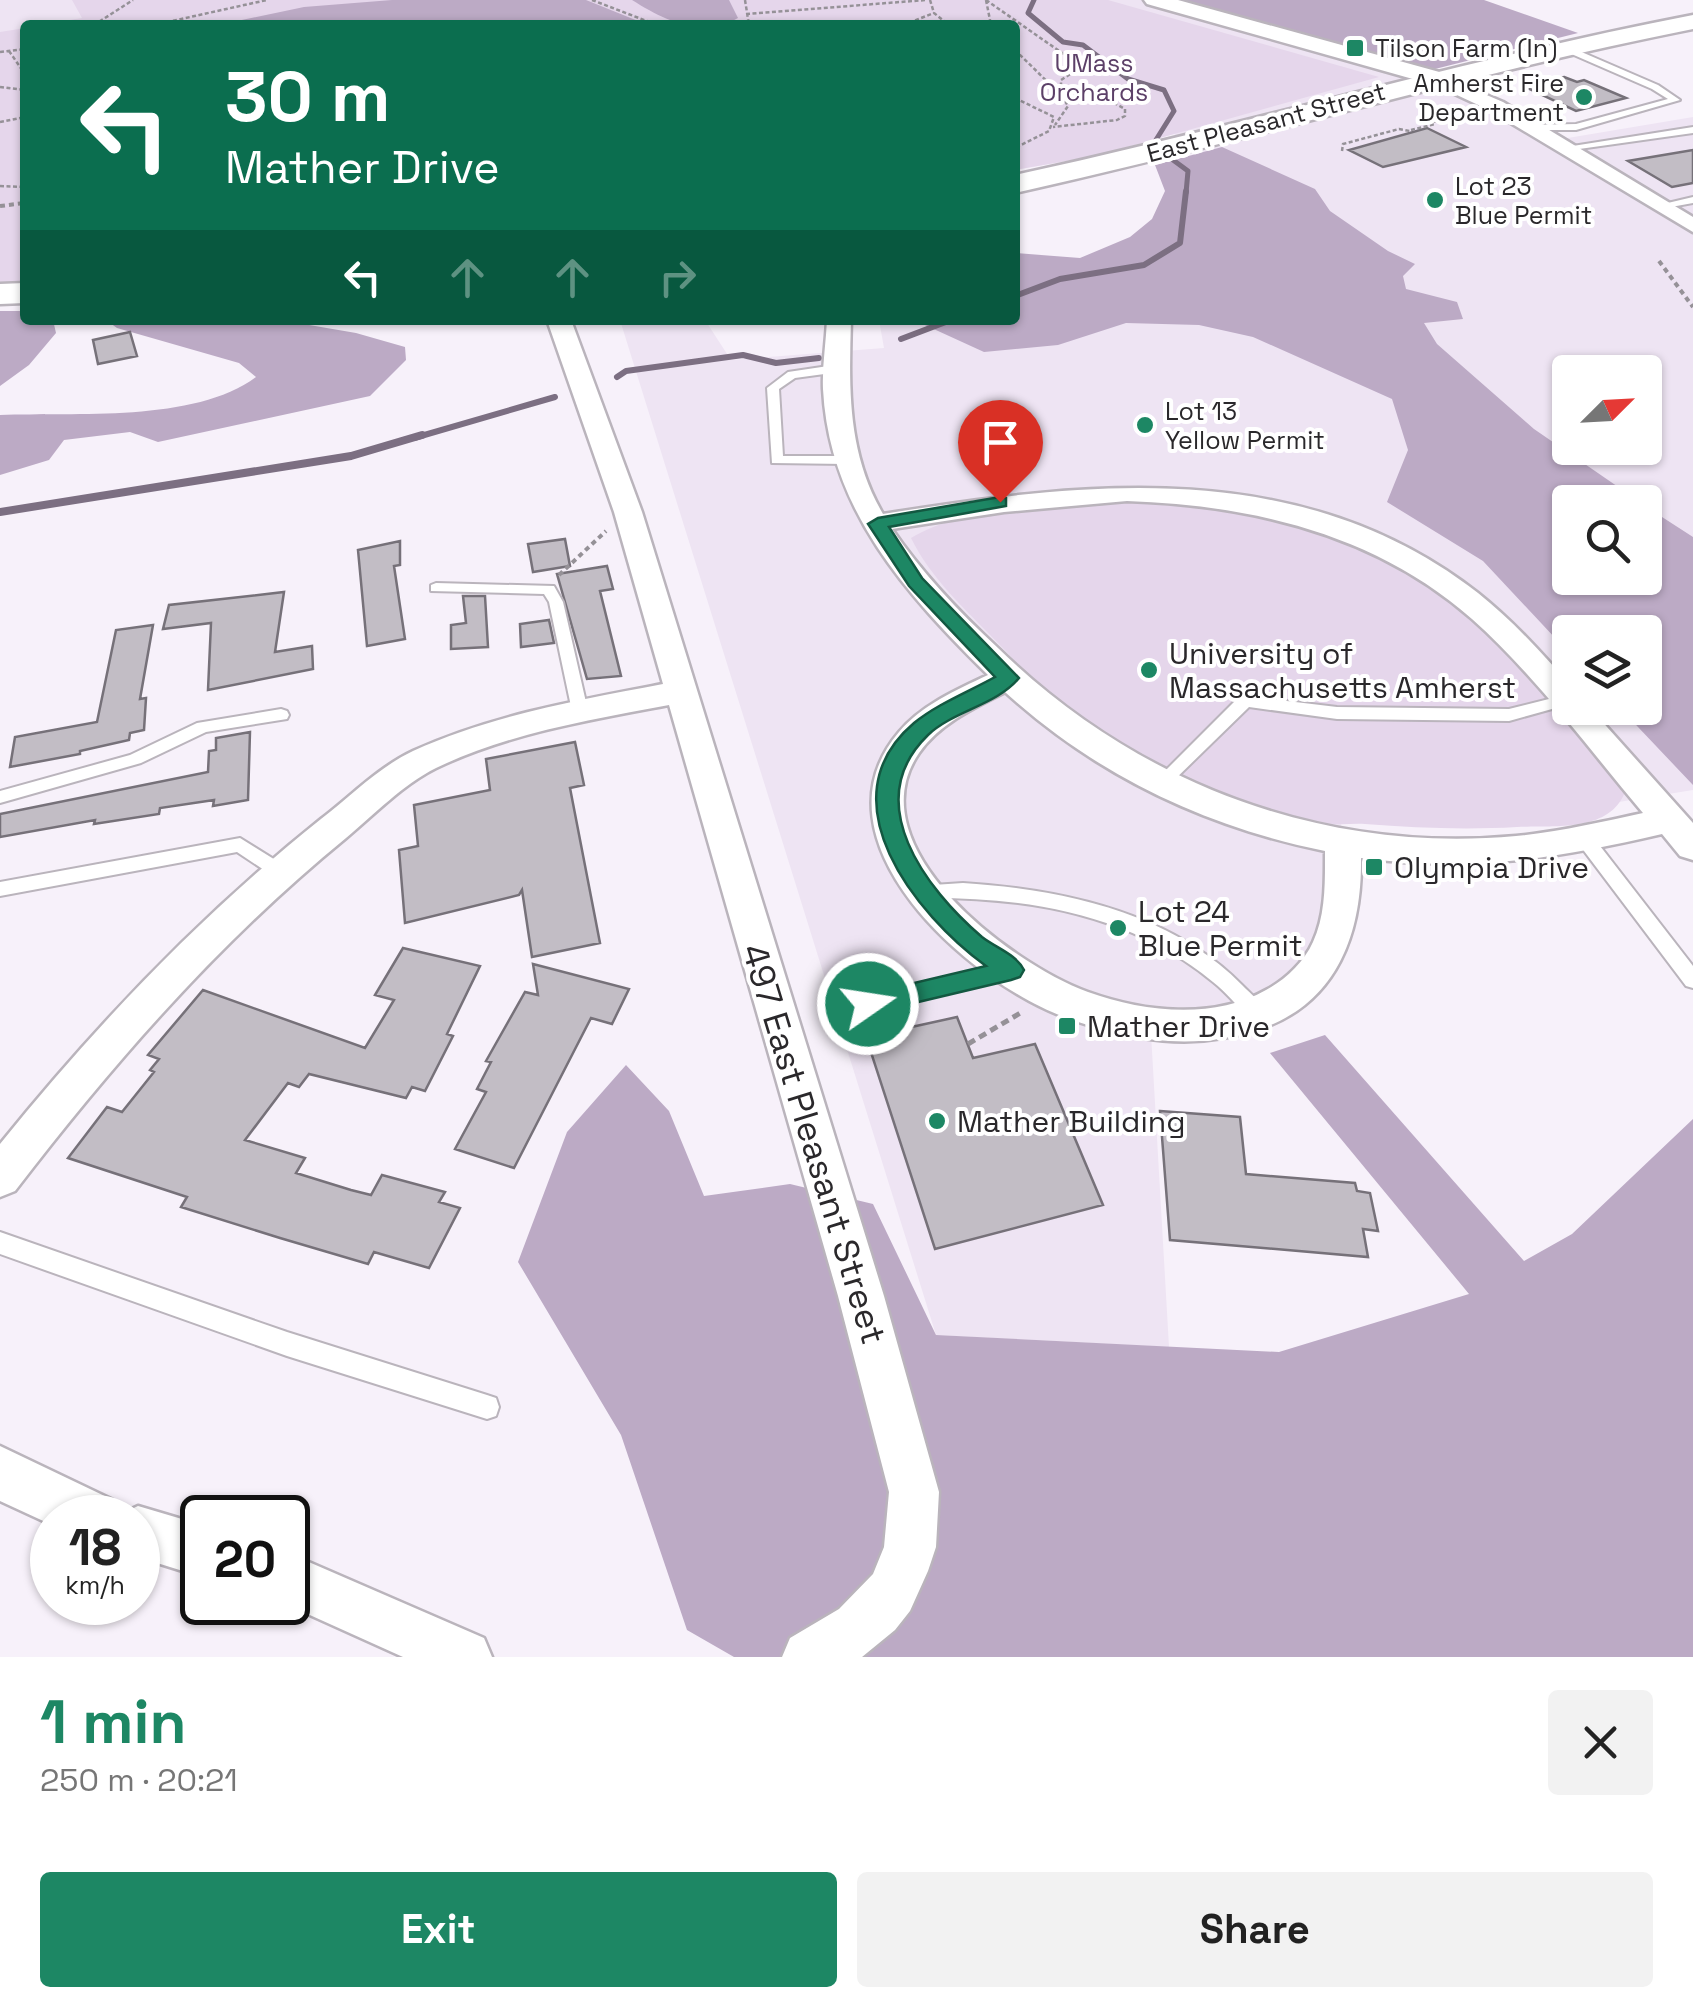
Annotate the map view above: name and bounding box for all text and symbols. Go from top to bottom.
place label: Tilson Farm (In) [1375,32,1557,64]
marker: Tilson Farm (In) [1344,37,1366,59]
park label: UMass Orchards [1040,47,1148,108]
text: 30 m [225,52,390,141]
icon: left [60,60,190,190]
place label: Amherst Fire Department [1413,67,1564,128]
street label: East Pleasant Street [1143,75,1389,169]
marker: Amherst Fire Department [1573,86,1595,108]
text: Mather Drive [225,139,500,196]
place label: Lot 23 Blue Permit [1455,170,1592,231]
marker: Lot 23 Blue Permit [1424,189,1446,211]
icon: left [335,250,390,305]
icon: ahead [440,250,495,305]
icon: ahead [545,250,600,305]
icon: right [650,250,705,305]
north arrow [1552,355,1662,465]
map controls [1552,355,1662,725]
place label: Lot 13 Yellow Permit [1165,395,1325,456]
pin [958,400,1043,503]
marker: Lot 13 Yellow Permit [1134,414,1156,436]
icon: arrive [973,415,1028,470]
button: search [1552,485,1662,595]
button: layers [1552,615,1662,725]
place label: University of Massachusetts Amherst [1169,634,1516,707]
marker: University of Massachusetts Amherst [1138,659,1160,681]
place label: Olympia Drive [1394,848,1589,887]
marker: Olympia Drive [1363,856,1385,878]
place label: Lot 24 Blue Permit [1138,892,1303,965]
marker: Lot 24 Blue Permit [1107,917,1129,939]
street label: 497 East Pleasant Street [732,939,896,1349]
position arrow [816,952,920,1056]
place label: Mather Drive [1087,1007,1270,1046]
marker: Mather Drive [1056,1015,1078,1037]
place label: Mather Building [957,1102,1185,1141]
marker: Mather Building [926,1110,948,1132]
speed limit sign: 20 [180,1495,310,1625]
text: 18 [69,1516,121,1580]
text: km/h [65,1569,125,1601]
text: 1 min [40,1684,187,1761]
button: close [1548,1690,1653,1795]
text: 250 m · 20:21 [40,1760,238,1800]
button: Exit [40,1872,837,1987]
button: Share [857,1872,1653,1987]

